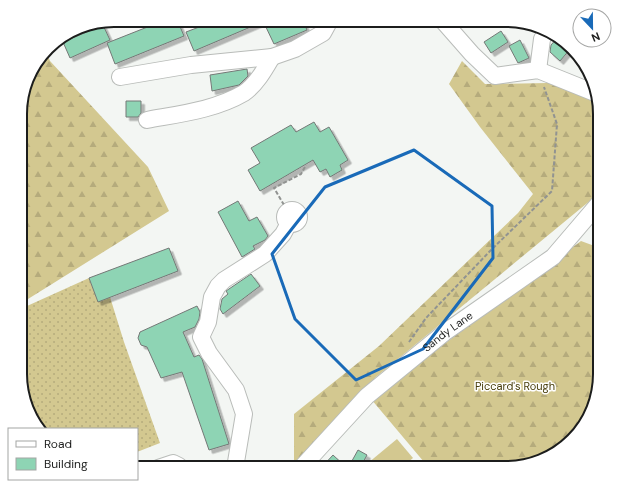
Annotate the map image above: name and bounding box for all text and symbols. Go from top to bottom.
north arrow [572,8,612,48]
text: N [589,29,602,45]
street label: Sandy Lane [420,308,475,355]
park label: Piccard's Rough [475,379,555,393]
legend [8,428,138,480]
text: Road [44,436,72,452]
text: Building [44,456,88,472]

